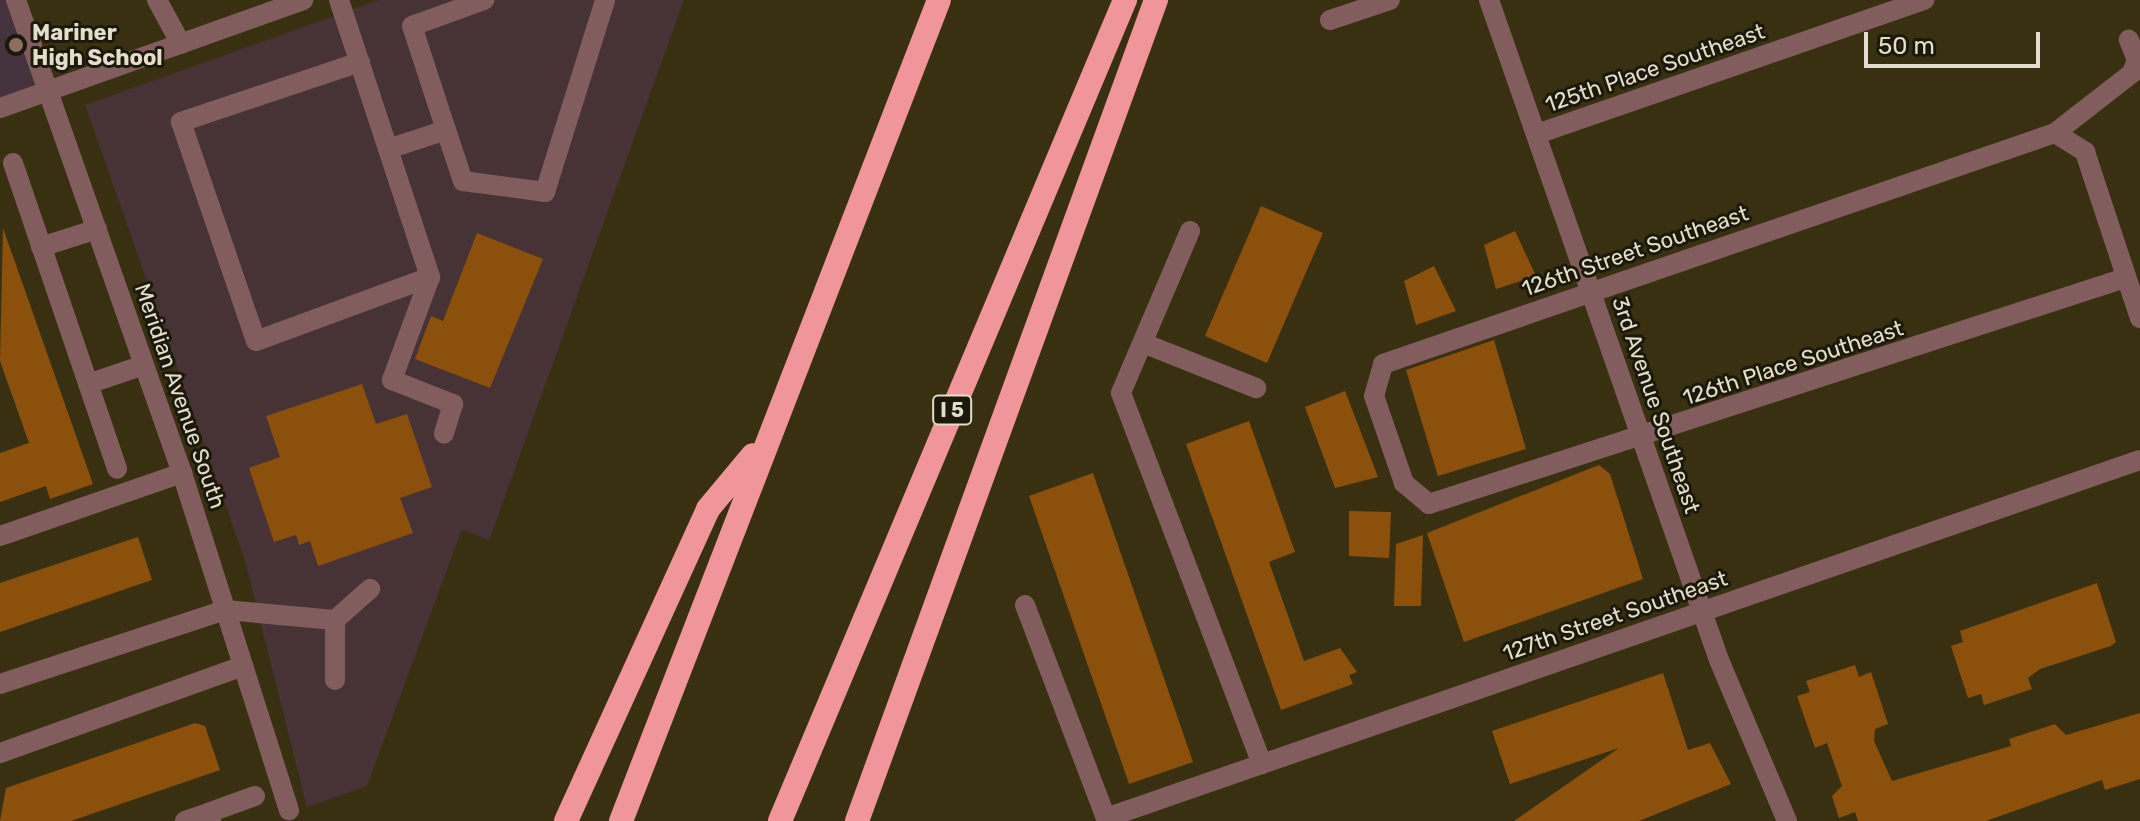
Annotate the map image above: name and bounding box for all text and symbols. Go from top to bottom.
scale bar [1868,16,2044,66]
street label: 125th Place Southeast [1542,18,1768,118]
place label: Mariner High School [32,19,163,70]
text: 50 m [1878,32,1935,60]
marker: Mariner High School [7,36,25,54]
street label: 126th Street Southeast [1518,200,1752,302]
street label: Meridian Avenue South [129,280,231,512]
street label: 3rd Avenue Southeast [1606,293,1706,517]
street label: 126th Place Southeast [1679,315,1907,411]
road number: I 5 [932,394,972,426]
street label: 127th Street Southeast [1499,565,1731,667]

